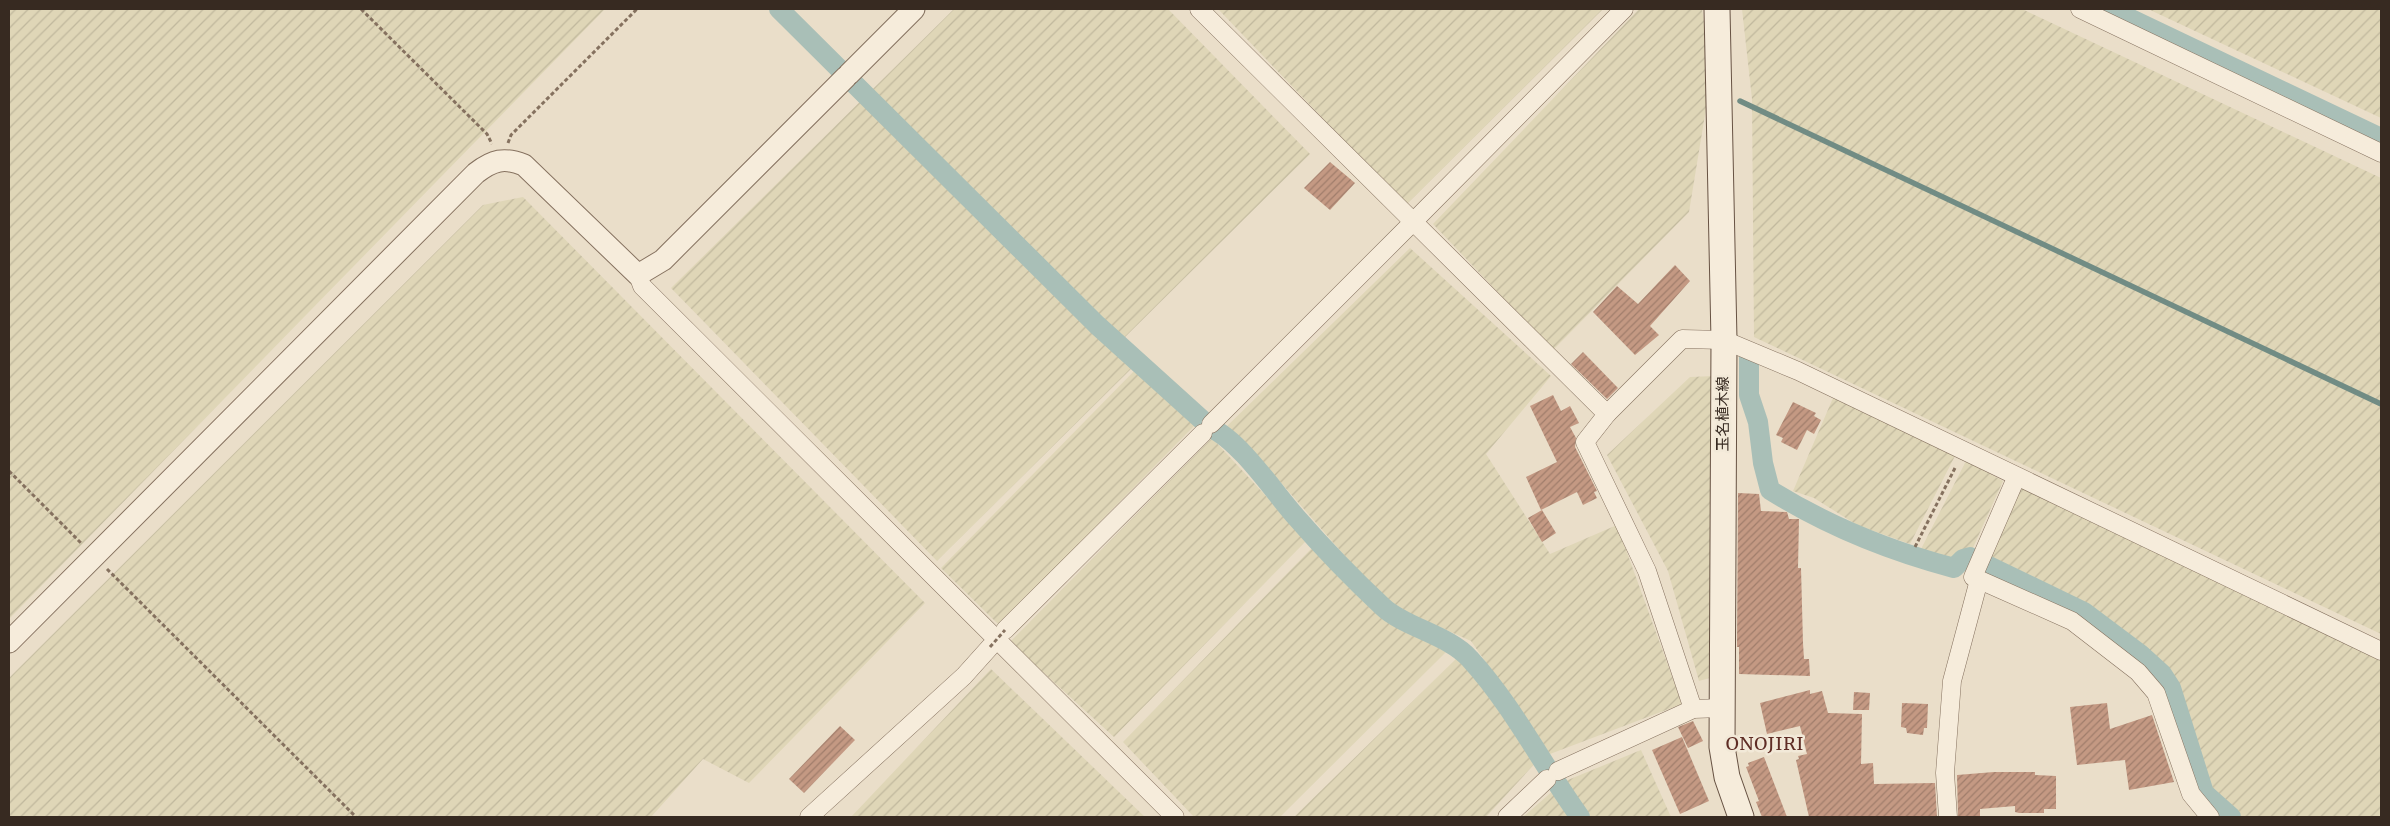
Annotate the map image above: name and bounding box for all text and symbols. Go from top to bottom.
street label: 玉名植木線 [1713,376,1732,452]
district label: ONOJIRI [1726,732,1804,755]

